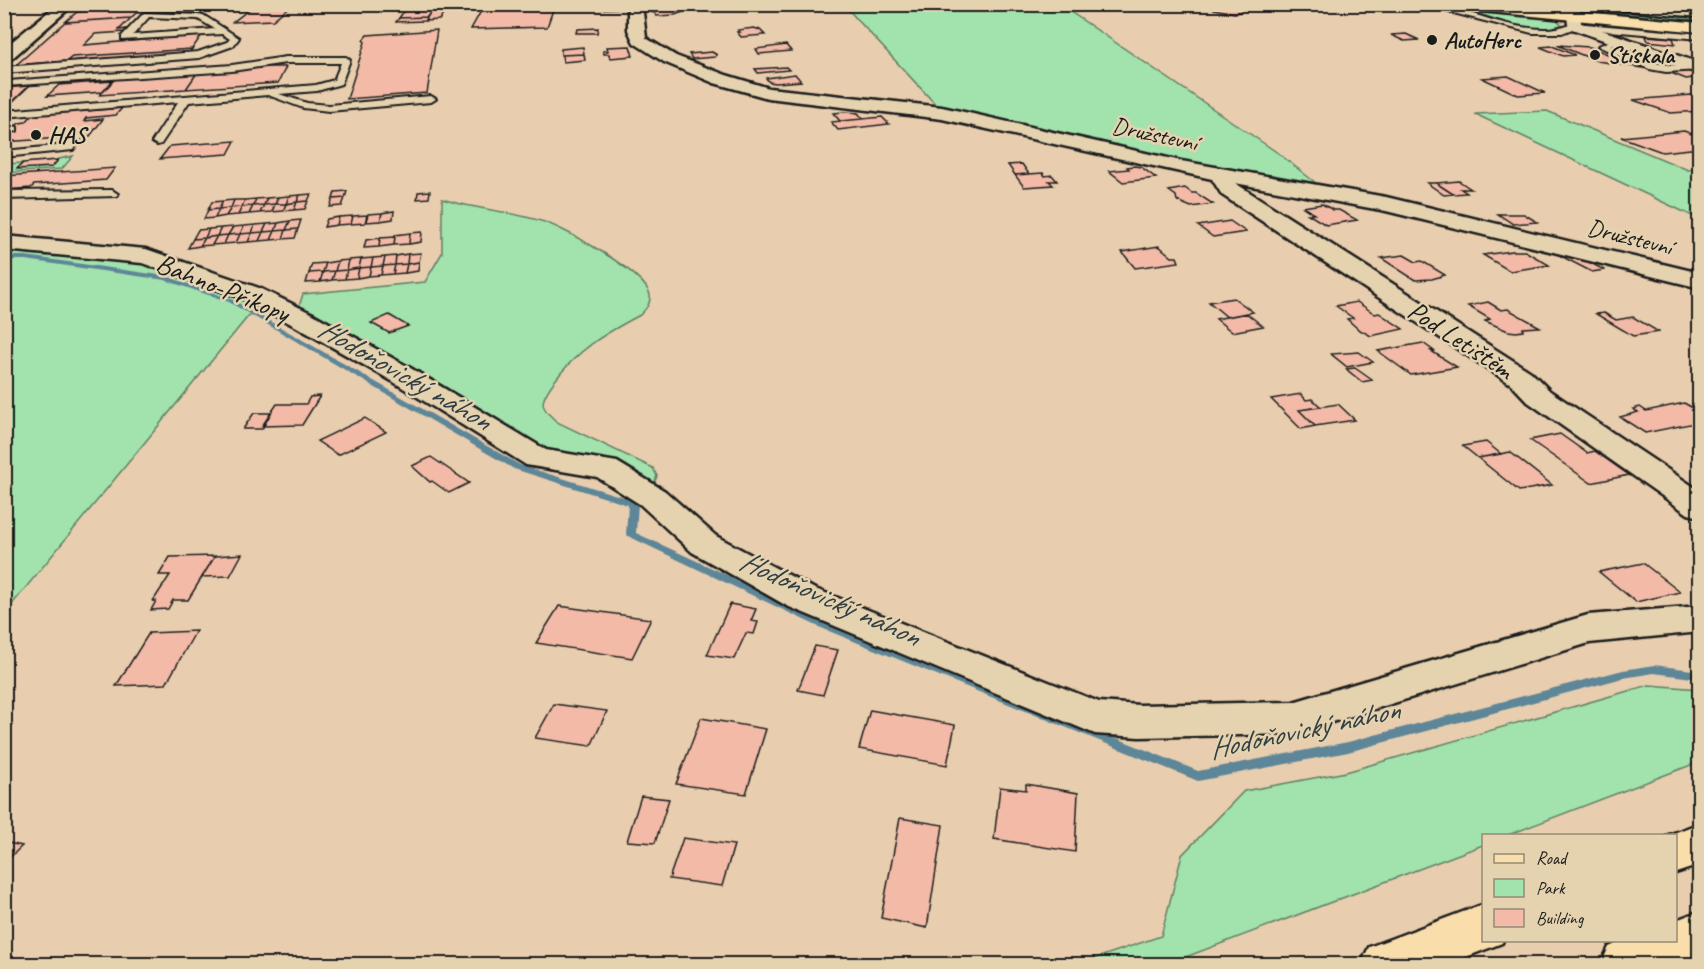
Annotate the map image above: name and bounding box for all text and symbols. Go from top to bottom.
place label: AutoHerc [1444,25,1522,55]
marker: AutoHerc [1425,33,1439,47]
place label: Stískala [1607,40,1676,70]
marker: Stískala [1588,48,1602,62]
street label: Družstevní [1110,110,1205,159]
place label: HAS [48,120,90,150]
marker: HAS [29,128,43,142]
street label: Družstevní [1584,212,1680,263]
street label: Bahno-Příkopy [151,245,297,331]
street label: Pod Letištěm [1401,292,1522,388]
water label: Hodoňovický náhon [312,309,500,440]
water label: Hodoňovický náhon [734,541,928,656]
water label: Hodoňovický náhon [1206,690,1405,768]
legend [1482,834,1677,942]
text: Road [1536,847,1569,869]
text: Park [1536,877,1566,899]
text: Building [1536,907,1585,929]

